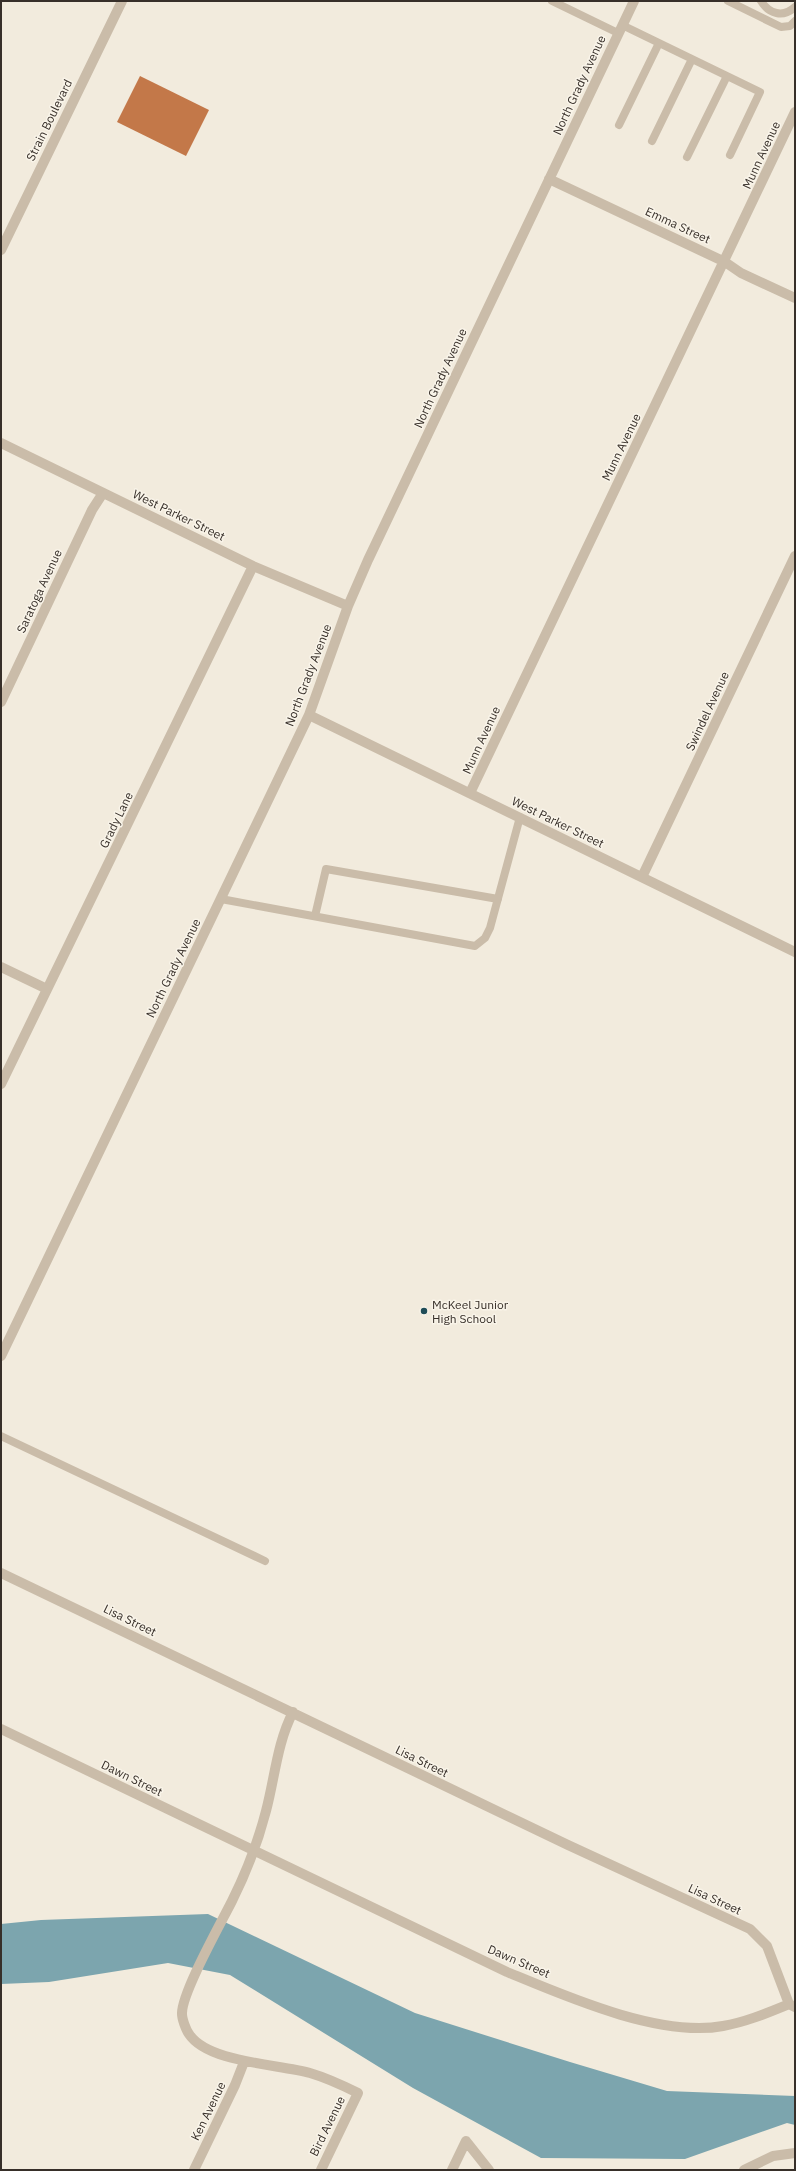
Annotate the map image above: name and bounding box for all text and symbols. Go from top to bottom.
street label: North Grady Avenue [549,32,609,137]
street label: Strain Boulevard [23,77,75,163]
street label: Munn Avenue [739,118,783,191]
street label: Emma Street [643,203,713,247]
street label: North Grady Avenue [410,325,470,430]
street label: Munn Avenue [598,410,644,483]
street label: West Parker Street [130,486,228,544]
street label: Saratoga Avenue [13,546,65,635]
street label: North Grady Avenue [282,621,335,728]
street label: Swindel Avenue [682,669,732,753]
street label: Munn Avenue [459,703,503,776]
street label: Grady Lane [96,789,136,851]
street label: West Parker Street [509,793,607,851]
street label: North Grady Avenue [142,916,204,1020]
place label: McKeel Junior High School [432,1297,509,1326]
marker: McKeel Junior High School [419,1306,429,1316]
street label: Lisa Street [101,1601,159,1639]
street label: Lisa Street [393,1742,451,1780]
street label: Dawn Street [99,1757,165,1799]
street label: Lisa Street [686,1880,744,1918]
street label: Dawn Street [486,1941,552,1981]
street label: Ken Avenue [187,2079,229,2143]
street label: Bird Avenue [306,2093,348,2159]

